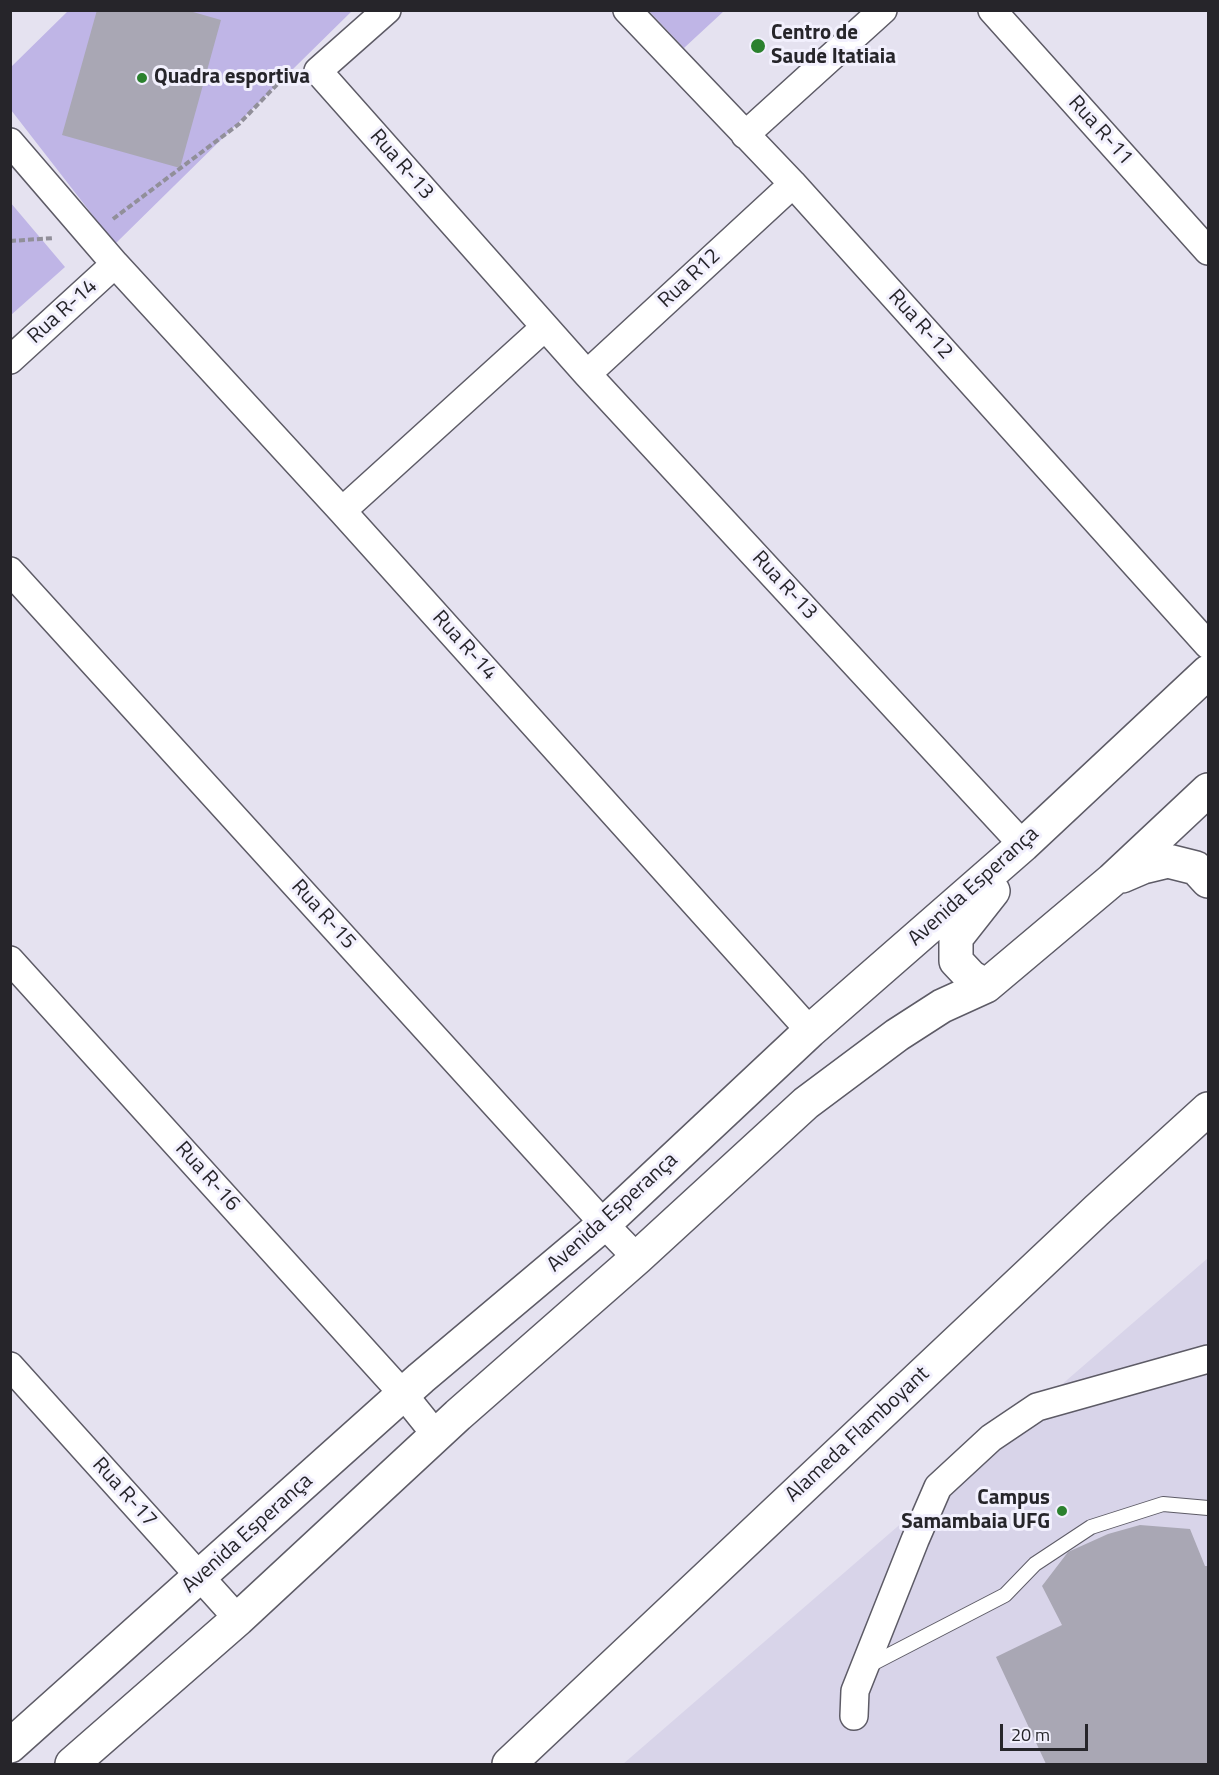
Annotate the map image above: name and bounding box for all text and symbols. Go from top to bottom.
place label: Centro de Saude Itatiaia [771,21,896,71]
marker: Centro de Saude Itatiaia [749,37,767,55]
place label: Quadra esportiva [154,65,310,91]
marker: Quadra esportiva [135,71,149,85]
street label: Rua R-11 [1062,91,1138,171]
street label: Rua R-13 [364,125,438,205]
street label: Rua R12 [654,244,726,314]
street label: Rua R-14 [23,274,103,350]
street label: Rua R-12 [882,285,958,365]
street label: Rua R-13 [746,546,822,626]
street label: Rua R-14 [426,606,502,686]
street label: Avenida Esperança [904,822,1044,952]
street label: Rua R-15 [285,875,361,955]
street label: Rua R-16 [169,1137,245,1217]
street label: Avenida Esperança [543,1148,683,1278]
street label: Alameda Flamboyant [781,1362,935,1508]
street label: Rua R-17 [86,1453,162,1533]
street label: Avenida Esperança [178,1469,318,1599]
place label: Campus Samambaia UFG [901,1486,1050,1536]
marker: Campus Samambaia UFG [1055,1504,1069,1518]
scale bar [1003,1712,1092,1750]
text: 20 m [1011,1721,1050,1748]

